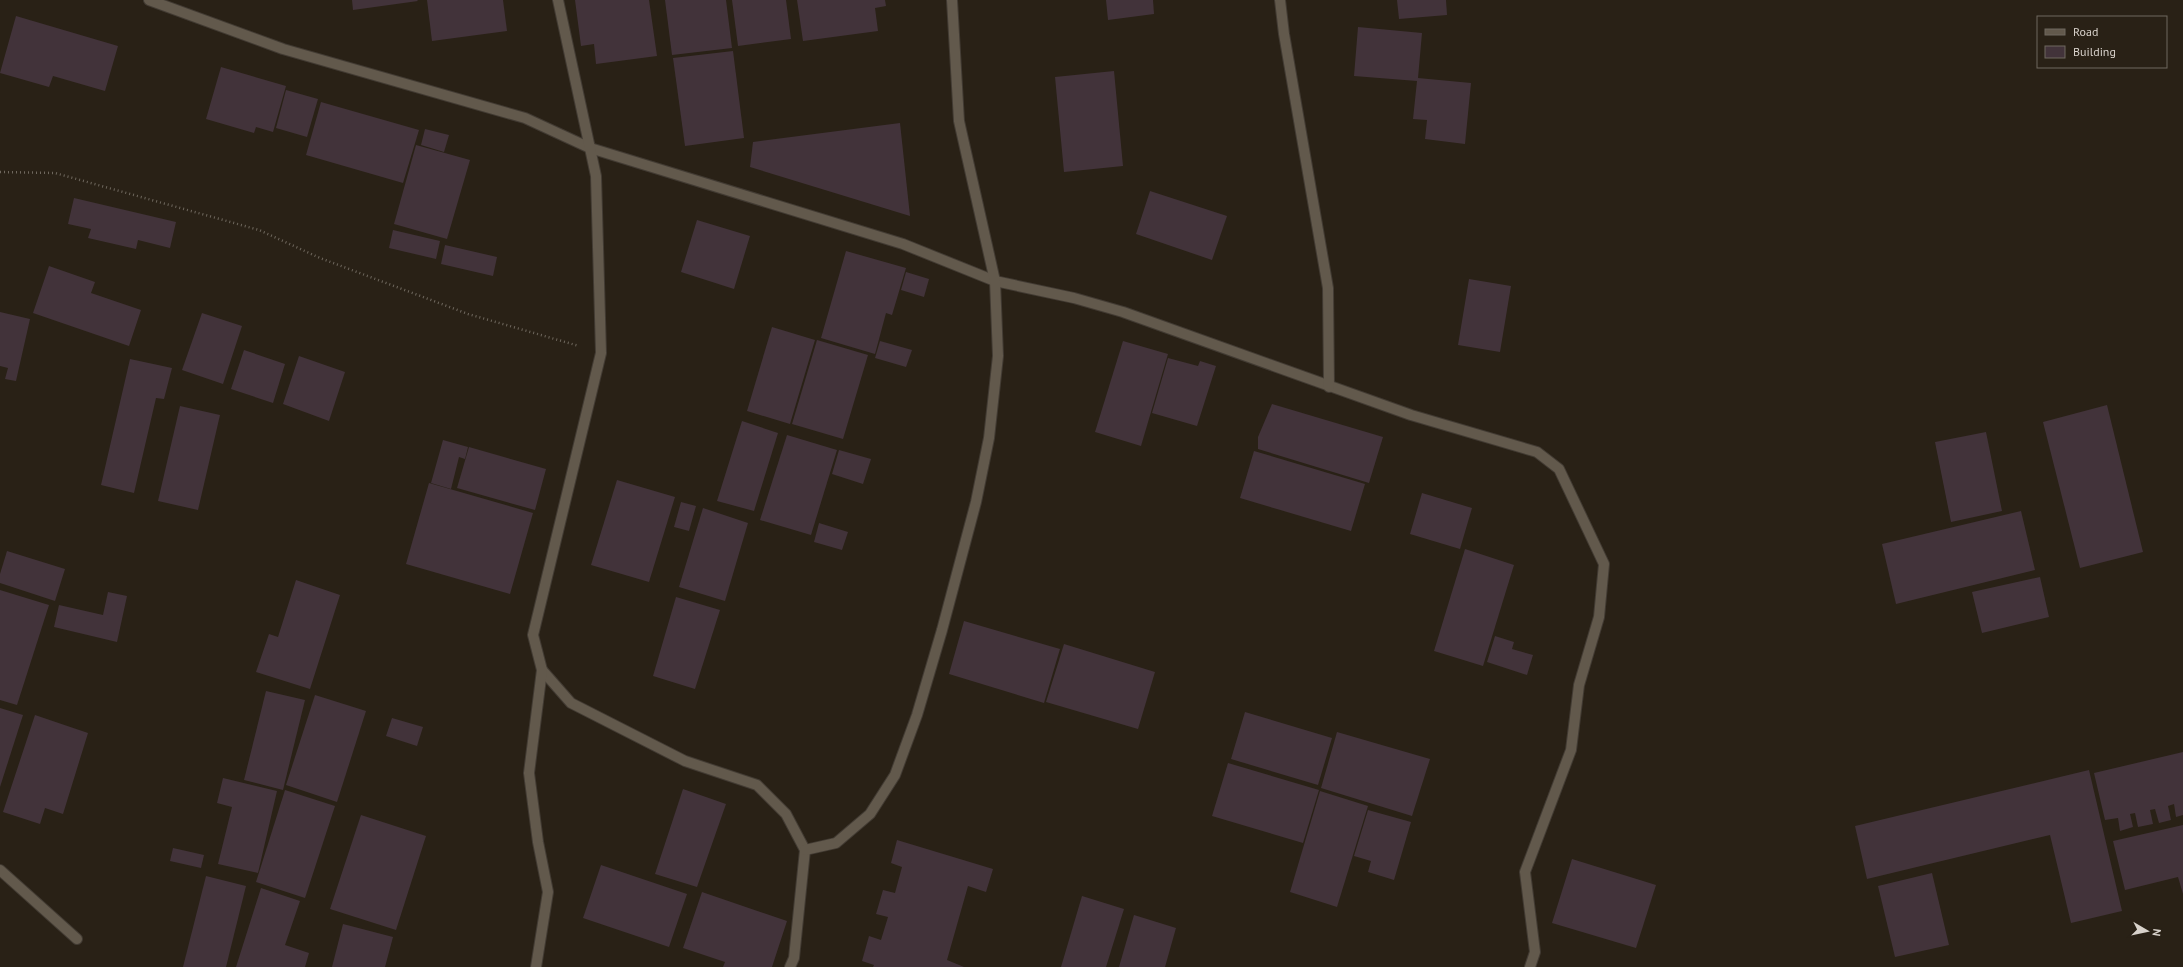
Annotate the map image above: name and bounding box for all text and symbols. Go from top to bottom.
legend [2037,16,2167,68]
text: Road [2073,24,2098,39]
text: Building [2073,44,2116,59]
north arrow [2127,911,2167,951]
text: N [2149,928,2164,937]

